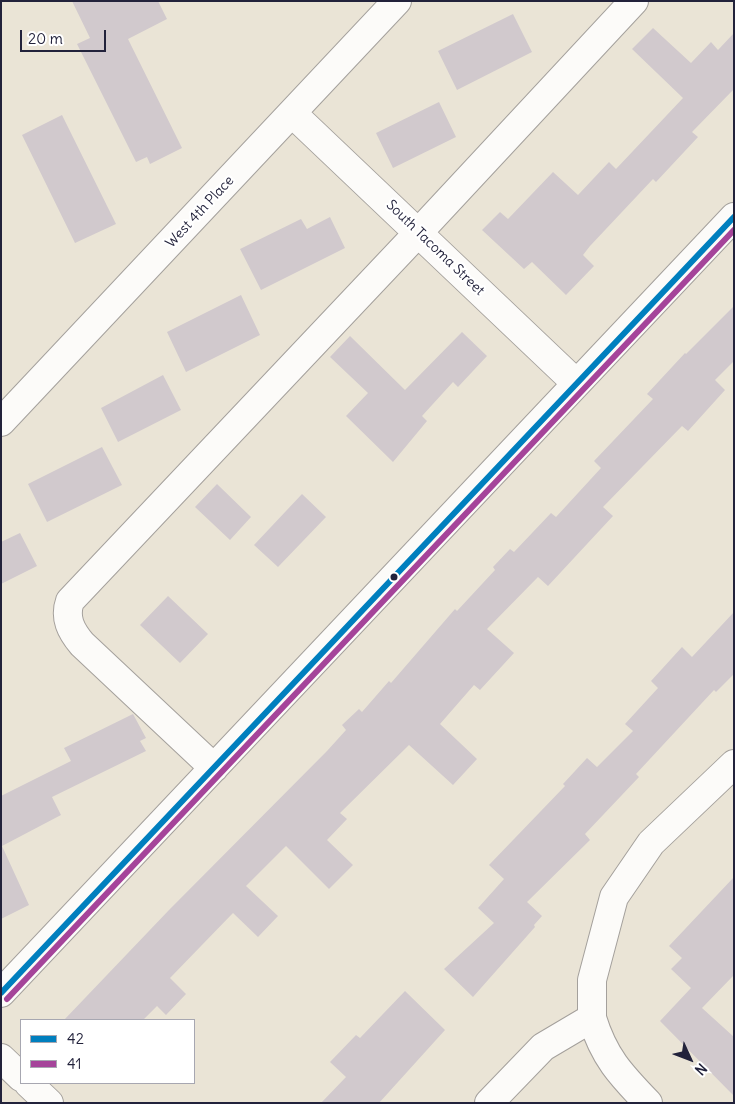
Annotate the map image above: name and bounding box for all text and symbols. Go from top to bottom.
scale bar [22,20,109,52]
text: 20 m [28,29,63,48]
street label: West 4th Place [162,173,238,251]
street label: South Tacoma Street [382,197,488,299]
unlabelled marker [389,572,399,582]
legend [20,1019,195,1084]
text: 42 [67,1029,84,1048]
north arrow [665,1034,715,1084]
text: 41 [67,1054,81,1073]
text: N [691,1060,711,1079]

